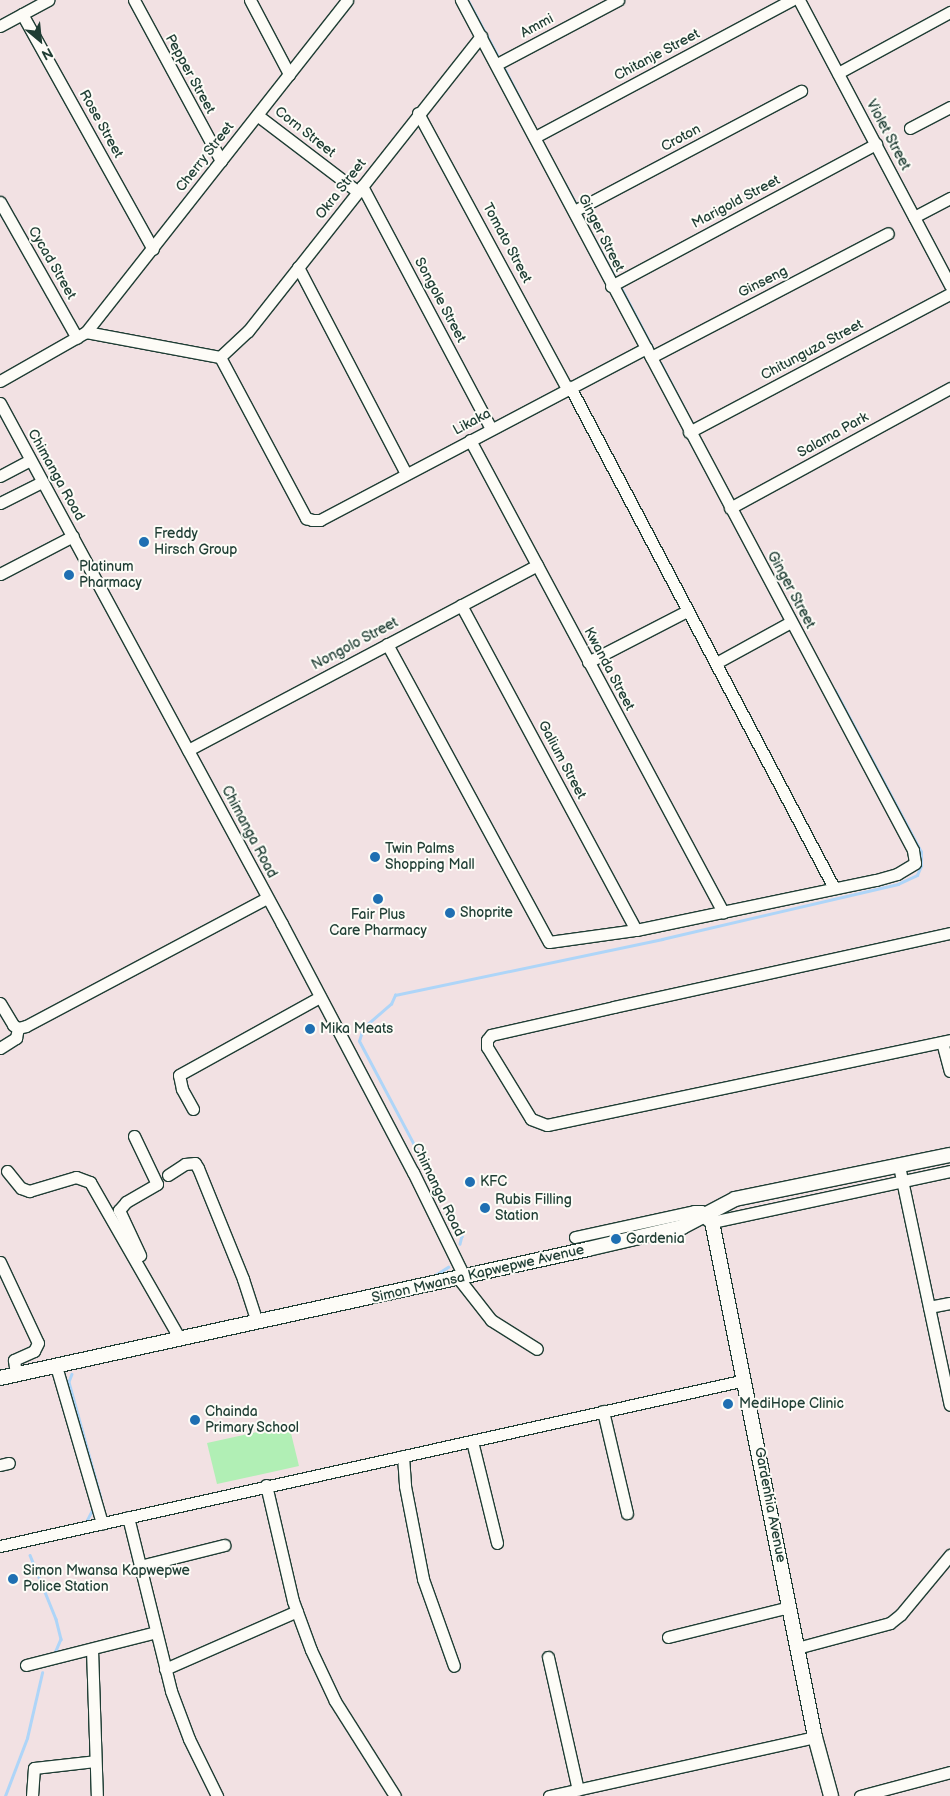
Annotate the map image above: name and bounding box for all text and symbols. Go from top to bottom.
street label: Ammi [518,10,556,42]
north arrow [15,15,65,65]
street label: Chitanje Street [611,25,703,85]
street label: Pepper Street [161,31,219,117]
text: N [39,44,56,64]
street label: Rose Street [75,87,127,161]
street label: Violet Street [862,97,914,173]
street label: Corn Street [271,103,339,161]
street label: Cherry Street [172,118,238,196]
street label: Croton [658,121,704,155]
street label: Okra Street [312,155,370,223]
street label: Marigold Street [689,172,783,232]
street label: Ginger Street [574,191,628,275]
street label: Tomato Street [479,200,535,286]
street label: Cycad Street [24,223,80,303]
street label: Songole Street [411,255,469,345]
street label: Ginseng [736,263,790,301]
street label: Chitunguza Street [758,316,866,384]
street label: Likaka [450,405,494,439]
street label: Salama Park [795,409,871,461]
street label: Chimanga Road [24,426,88,524]
place label: Freddy Hirsch Group [154,526,237,558]
marker: Freddy Hirsch Group [138,536,150,548]
street label: Ginger Street [764,548,818,632]
place label: Platinum Pharmacy [79,559,142,592]
marker: Platinum Pharmacy [63,569,75,581]
street label: Nongolo Street [309,614,401,674]
street label: Kwanda Street [580,624,638,714]
street label: Galium Street [534,718,590,802]
street label: Chimanga Road [218,783,280,881]
place label: Twin Palms Shopping Mall [385,841,475,874]
marker: Twin Palms Shopping Mall [369,851,381,863]
marker: Fair Plus Care Pharmacy [372,893,384,905]
place label: Shoprite [460,905,513,921]
place label: Fair Plus Care Pharmacy [329,907,427,940]
marker: Shoprite [444,907,456,919]
place label: Mika Meats [320,1021,393,1037]
marker: Mika Meats [304,1023,316,1035]
street label: Chimanga Road [408,1140,468,1240]
place label: KFC [480,1174,507,1190]
marker: KFC [464,1176,476,1188]
place label: Rubis Filling Station [495,1192,572,1224]
marker: Rubis Filling Station [479,1202,491,1214]
place label: Gardenia [626,1231,685,1247]
marker: Gardenia [610,1233,622,1245]
street label: Simon Mwansa Kapwepwe Avenue [370,1241,586,1307]
place label: MediHope Clinic [739,1396,844,1412]
marker: MediHope Clinic [721,1397,735,1411]
place label: Chainda Primary School [205,1404,300,1436]
marker: Chainda Primary School [189,1414,201,1426]
street label: Gardenhia Avenue [751,1446,789,1564]
place label: Simon Mwansa Kapwepwe Police Station [23,1563,190,1595]
marker: Simon Mwansa Kapwepwe Police Station [7,1573,19,1585]

